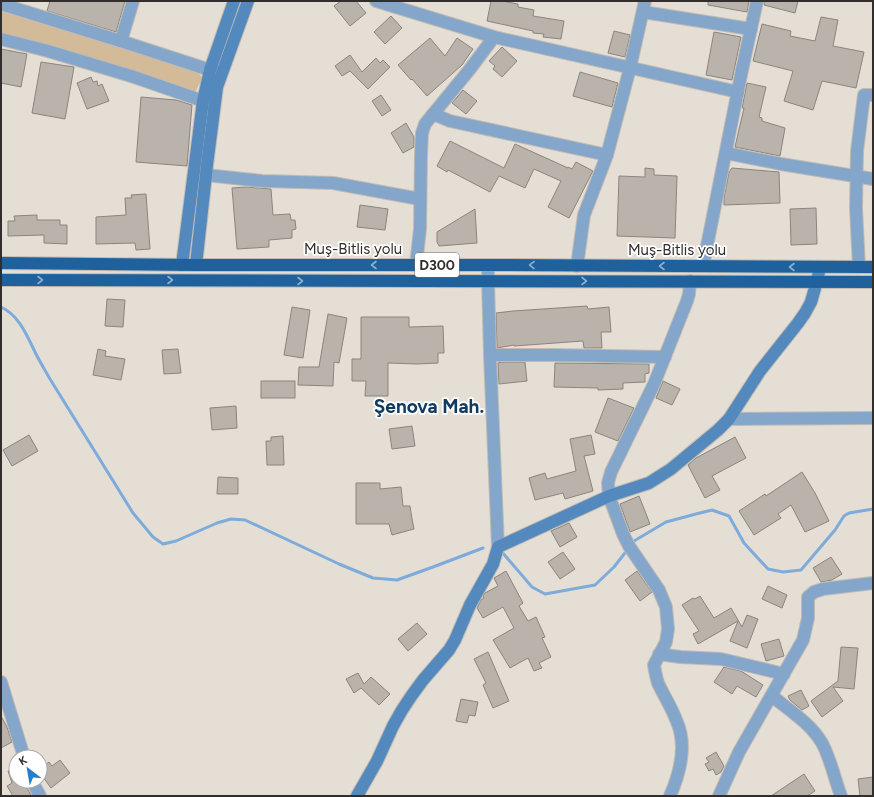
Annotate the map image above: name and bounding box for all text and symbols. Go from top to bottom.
street label: Muş-Bitlis yolu [304,240,402,258]
street label: Muş-Bitlis yolu [628,241,726,259]
road number: D300 [415,253,459,277]
one-way arrow [371,261,377,269]
one-way arrow [529,261,535,269]
one-way arrow [659,262,665,270]
one-way arrow [789,263,795,271]
one-way arrow [37,276,43,284]
one-way arrow [167,276,173,284]
one-way arrow [297,277,303,285]
one-way arrow [581,277,587,285]
district label: Şenova Mah. [374,395,484,418]
north arrow [8,749,48,789]
text: K [17,753,30,768]

